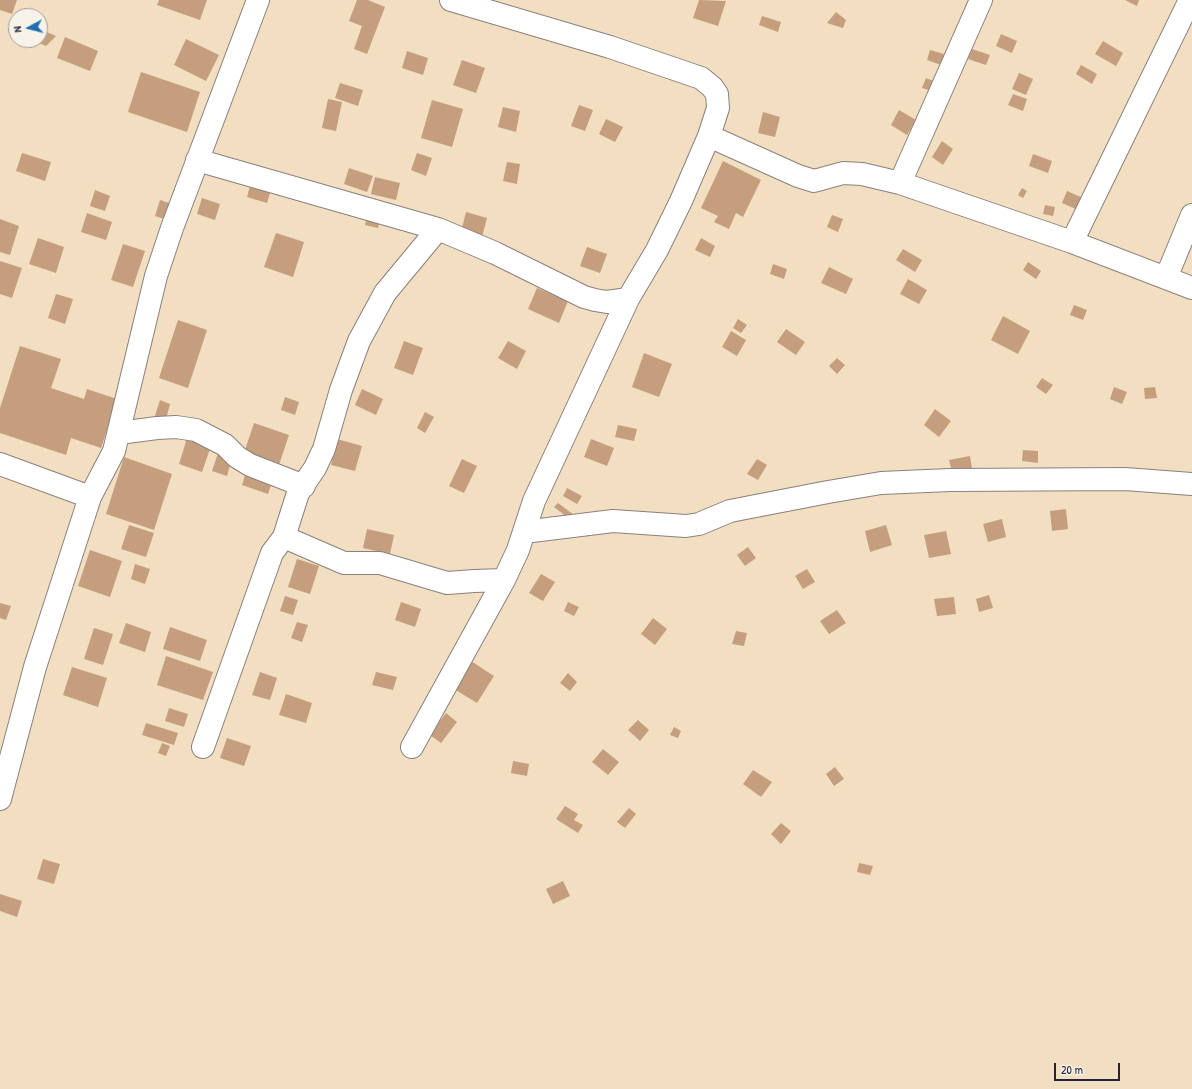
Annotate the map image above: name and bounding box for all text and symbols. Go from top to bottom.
north arrow [8,8,48,48]
text: N [10,26,24,33]
scale bar [1056,1055,1122,1081]
text: 20 m [1061,1061,1083,1078]

